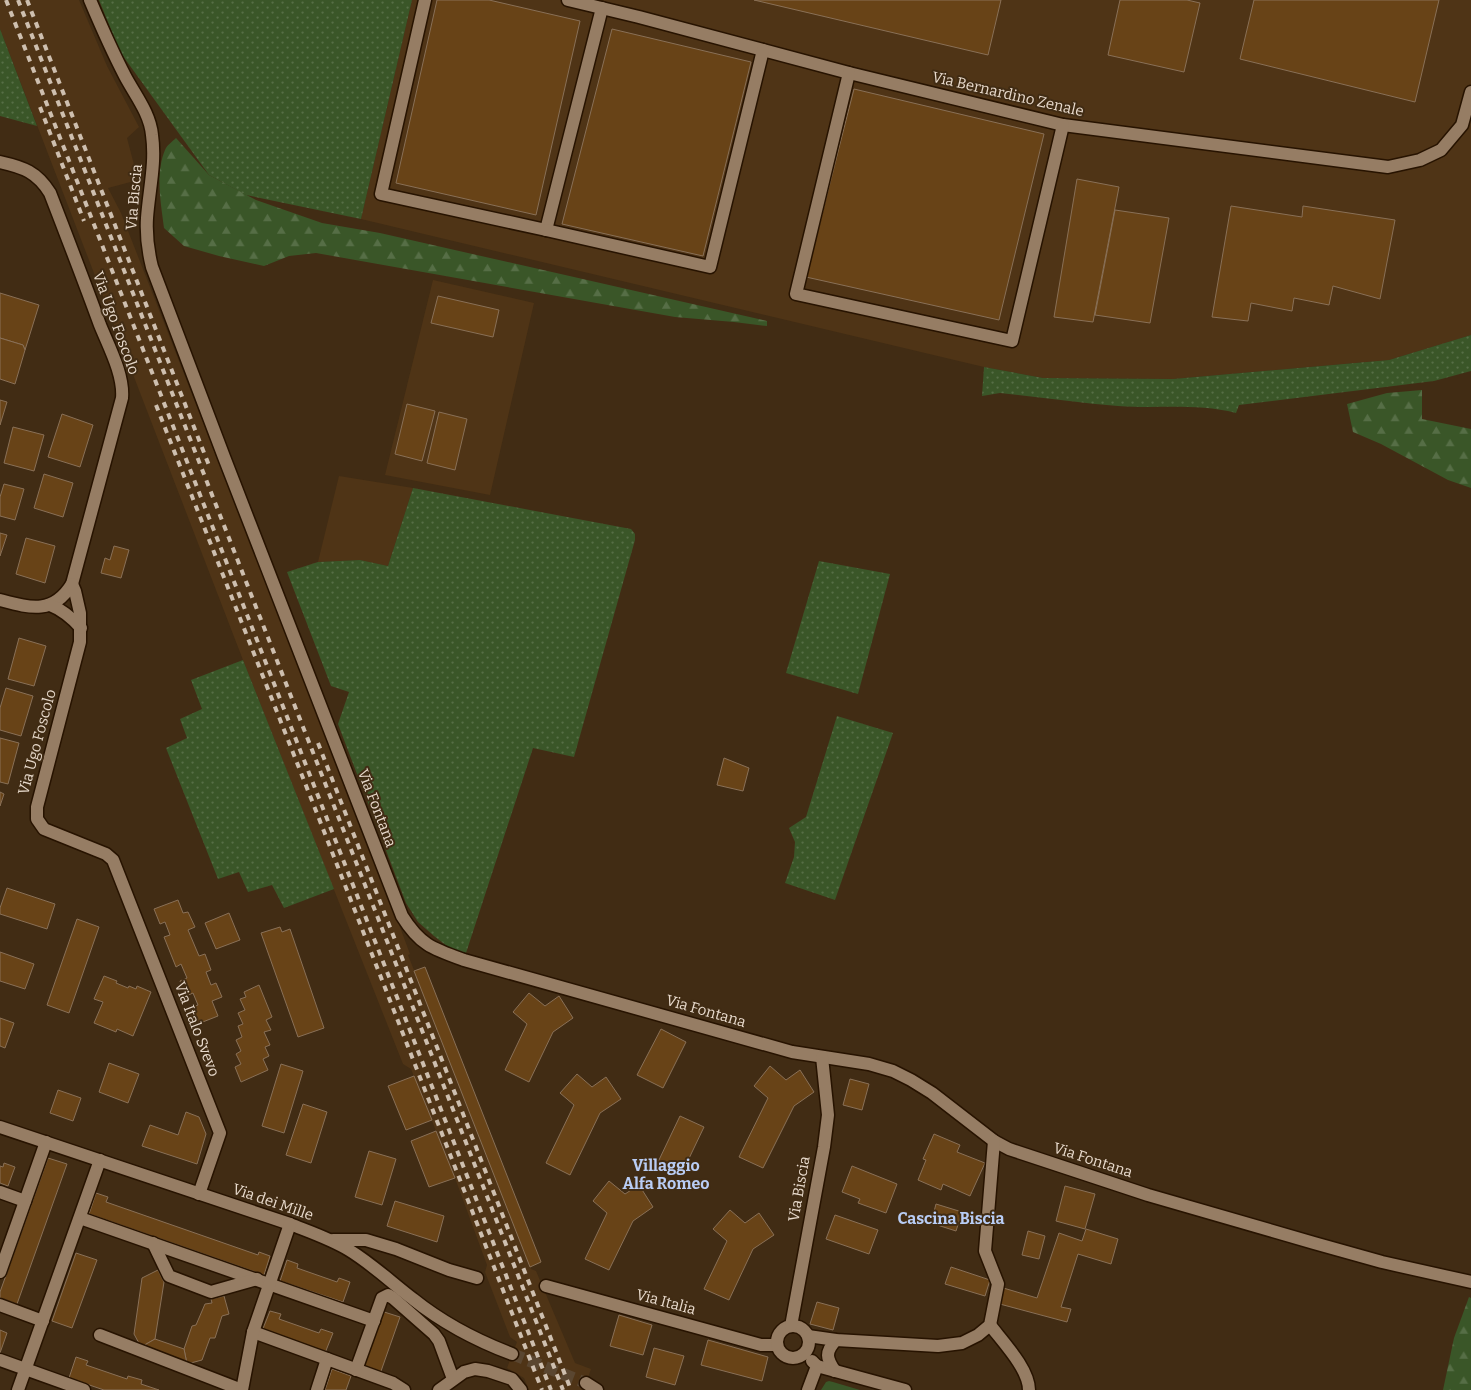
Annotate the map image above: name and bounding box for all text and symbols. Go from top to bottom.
street label: Via Bernardino Zenale [930,68,1086,120]
street label: Via Biscia [122,163,146,231]
street label: Via Ugo Foscolo [89,269,143,377]
street label: Via Ugo Foscolo [14,687,60,797]
street label: Via Fontana [354,766,400,850]
street label: Via Italo Svevo [171,979,223,1079]
street label: Via Fontana [664,991,748,1031]
street label: Via Fontana [1051,1139,1135,1181]
street label: Via Biscia [784,1155,814,1223]
district label: Villaggio Alfa Romeo [623,1156,709,1193]
street label: Via dei Mille [230,1180,316,1224]
district label: Cascina Biscia [897,1209,1005,1228]
street label: Via Italia [634,1285,698,1319]

